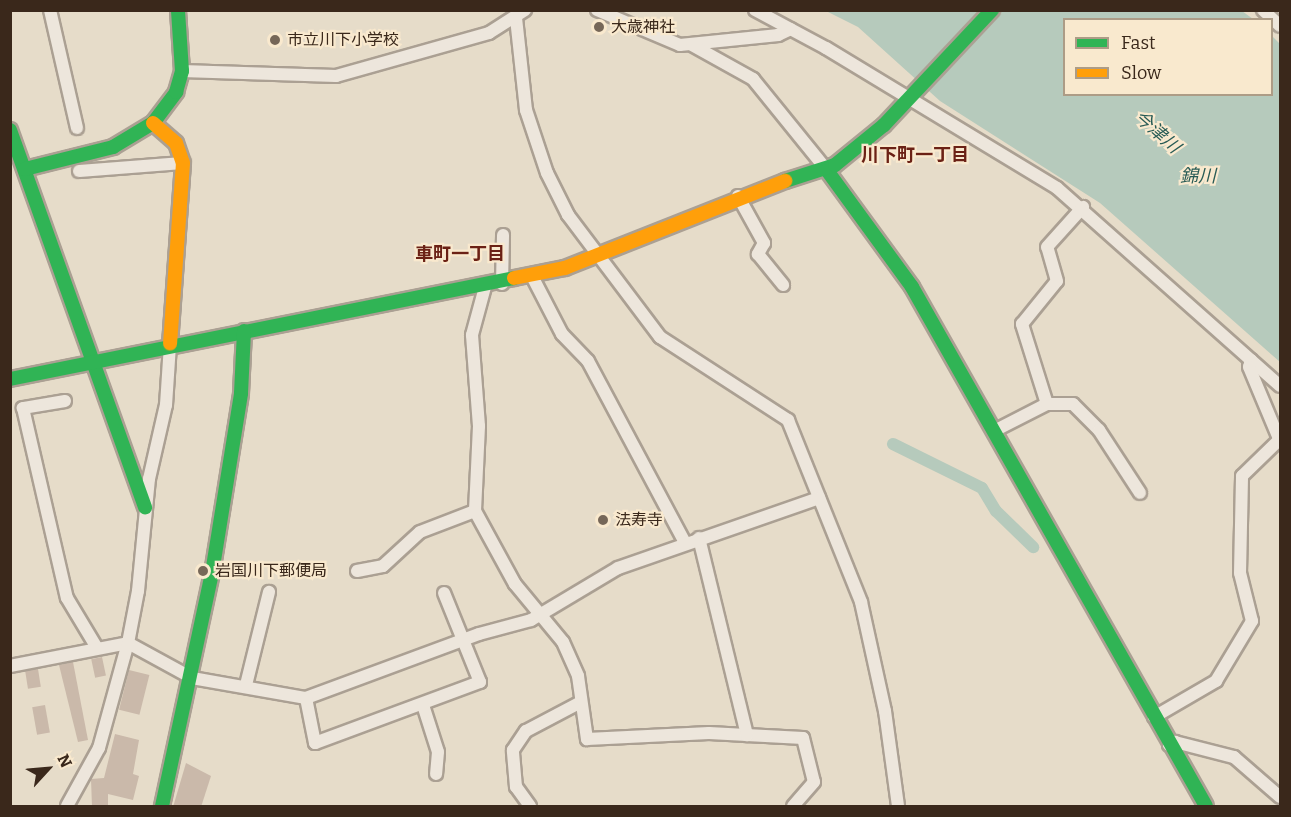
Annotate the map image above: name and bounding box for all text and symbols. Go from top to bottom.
place label: 大歳神社 [611,17,675,37]
legend [1063,18,1273,96]
marker: 大歳神社 [592,20,606,34]
place label: 市立川下小学校 [287,30,399,50]
text: Fast [1121,32,1156,54]
marker: 市立川下小学校 [268,33,282,47]
text: Slow [1121,62,1161,84]
water label: 今津川 [1130,106,1184,158]
district label: 川下町一丁目 [861,144,969,166]
water label: 錦川 [1180,165,1216,187]
district label: 車町一丁目 [415,243,505,265]
place label: 法寿寺 [615,510,663,530]
marker: 法寿寺 [596,513,610,527]
place label: 岩国川下郵便局 [215,561,327,581]
marker: 岩国川下郵便局 [196,564,210,578]
north arrow [18,739,78,799]
text: N [53,751,76,771]

